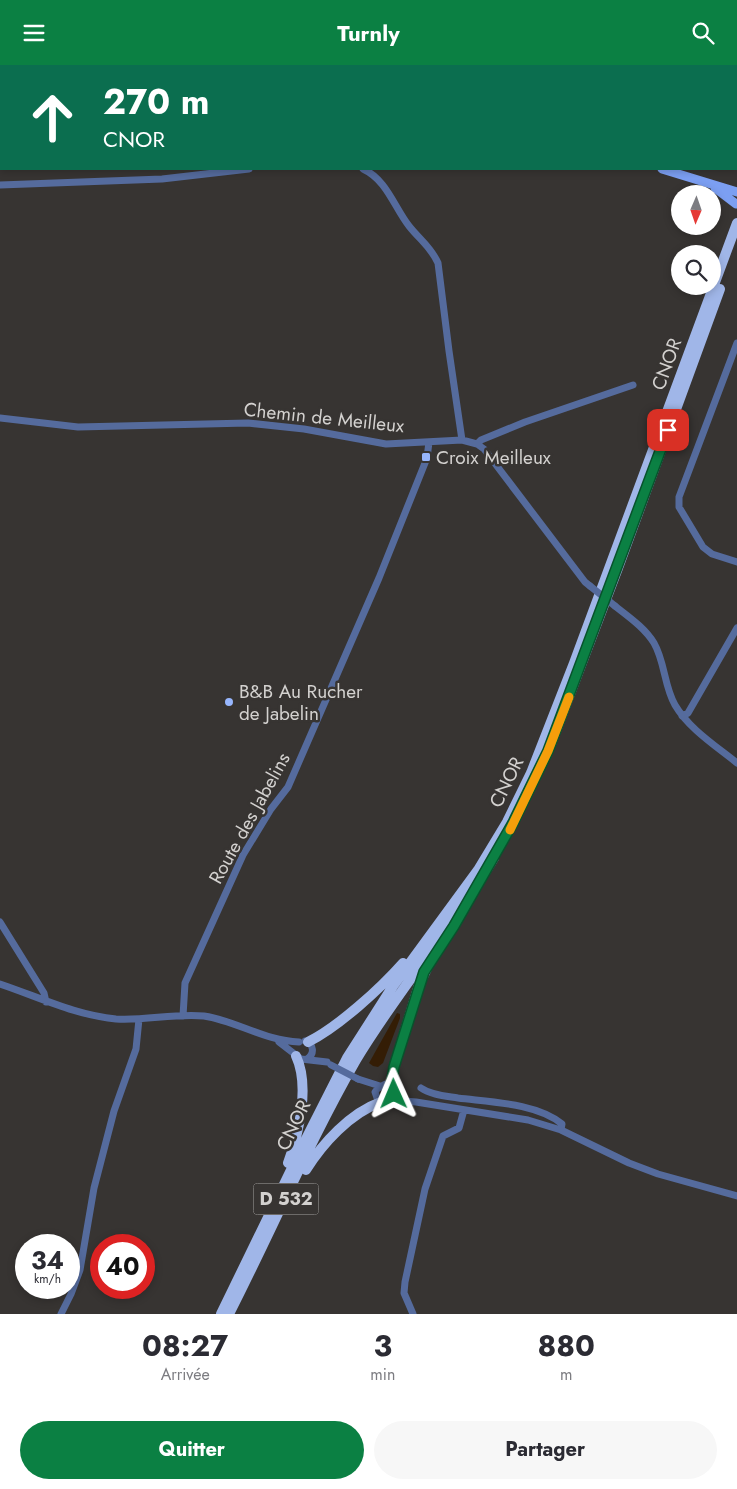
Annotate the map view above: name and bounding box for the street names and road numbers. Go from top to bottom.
street label: CNOR [645,334,688,394]
street label: Chemin de Meilleux [242,396,405,439]
street label: Route des Jabelins [202,747,297,889]
street label: CNOR [483,752,530,812]
street label: CNOR [270,1095,317,1155]
road number: D 532 [254,1183,318,1215]

